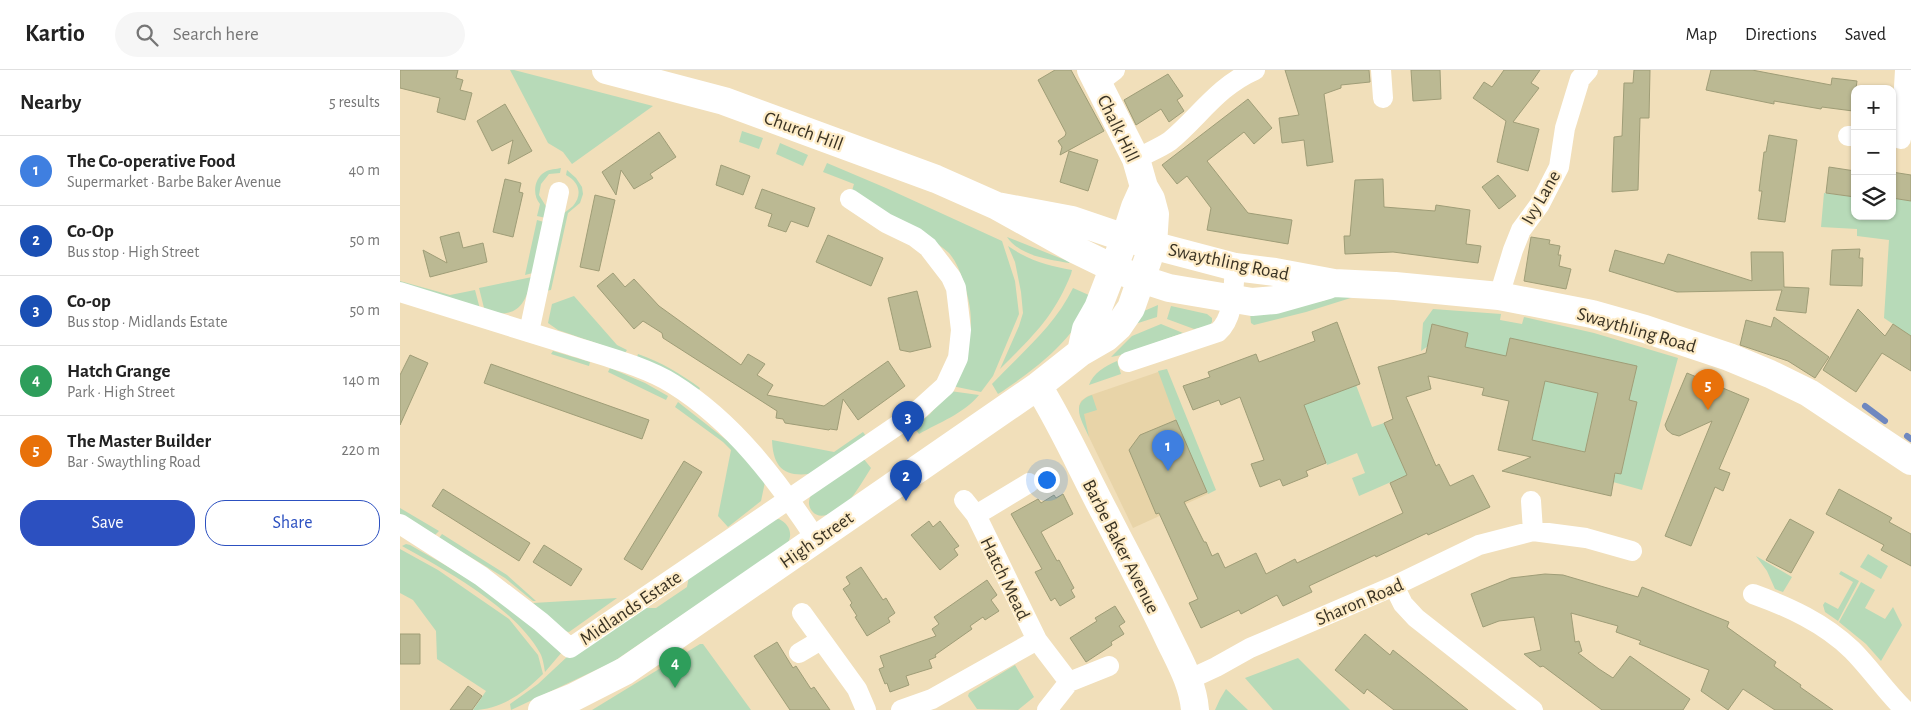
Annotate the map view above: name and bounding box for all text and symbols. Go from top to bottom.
search box [115,12,465,57]
icon: search [133,21,161,49]
text: Kartio [25,22,85,46]
text: Search here [173,25,259,44]
text: Map [1686,26,1717,44]
text: Directions [1745,26,1817,44]
text: Saved [1845,26,1886,44]
map controls [1851,85,1896,220]
button: + [1851,85,1896,130]
text: Nearby [20,92,81,113]
street label: Chalk Hill [1093,92,1142,165]
text: 5 results [329,94,380,110]
street label: Church Hill [761,108,846,154]
button: − [1851,130,1896,175]
text: The Co-operative Food [67,152,235,171]
text: 1 [33,162,39,178]
text: 40 m [348,162,380,178]
street label: Ivy Lane [1518,168,1564,228]
text: Supermarket · Barbe Baker Avenue [67,174,281,190]
button: layers [1851,175,1896,220]
text: Co-Op [67,222,114,241]
text: 2 [32,232,40,248]
text: 50 m [349,232,380,248]
street label: Swaythling Road [1167,240,1291,285]
text: Bus stop · High Street [67,244,199,260]
text: Co-op [67,292,111,311]
text: 3 [33,302,39,318]
text: 50 m [349,302,380,318]
street label: Swaythling Road [1575,304,1698,357]
text: Bus stop · Midlands Estate [67,314,228,330]
text: Hatch Grange [67,362,170,381]
pin: 5 [1692,369,1724,410]
text: 4 [32,372,40,388]
text: 140 m [343,372,380,388]
text: Park · High Street [67,384,175,400]
pin: 3 [892,401,924,442]
pin: 1 [1152,430,1184,471]
text: The Master Builder [67,432,211,451]
text: 5 [33,442,39,458]
text: 220 m [342,442,380,458]
text: Bar · Swaythling Road [67,454,200,470]
pin: 2 [890,460,922,501]
your location [1034,467,1060,493]
street label: Barbe Baker Avenue [1079,477,1163,617]
button: Save [20,500,195,546]
button: Share [205,500,380,546]
street label: High Street [777,508,857,572]
street label: Hatch Mead [976,534,1033,623]
street label: Midlands Estate [577,567,685,649]
street label: Sharon Road [1313,575,1406,629]
pin: 4 [659,647,691,688]

